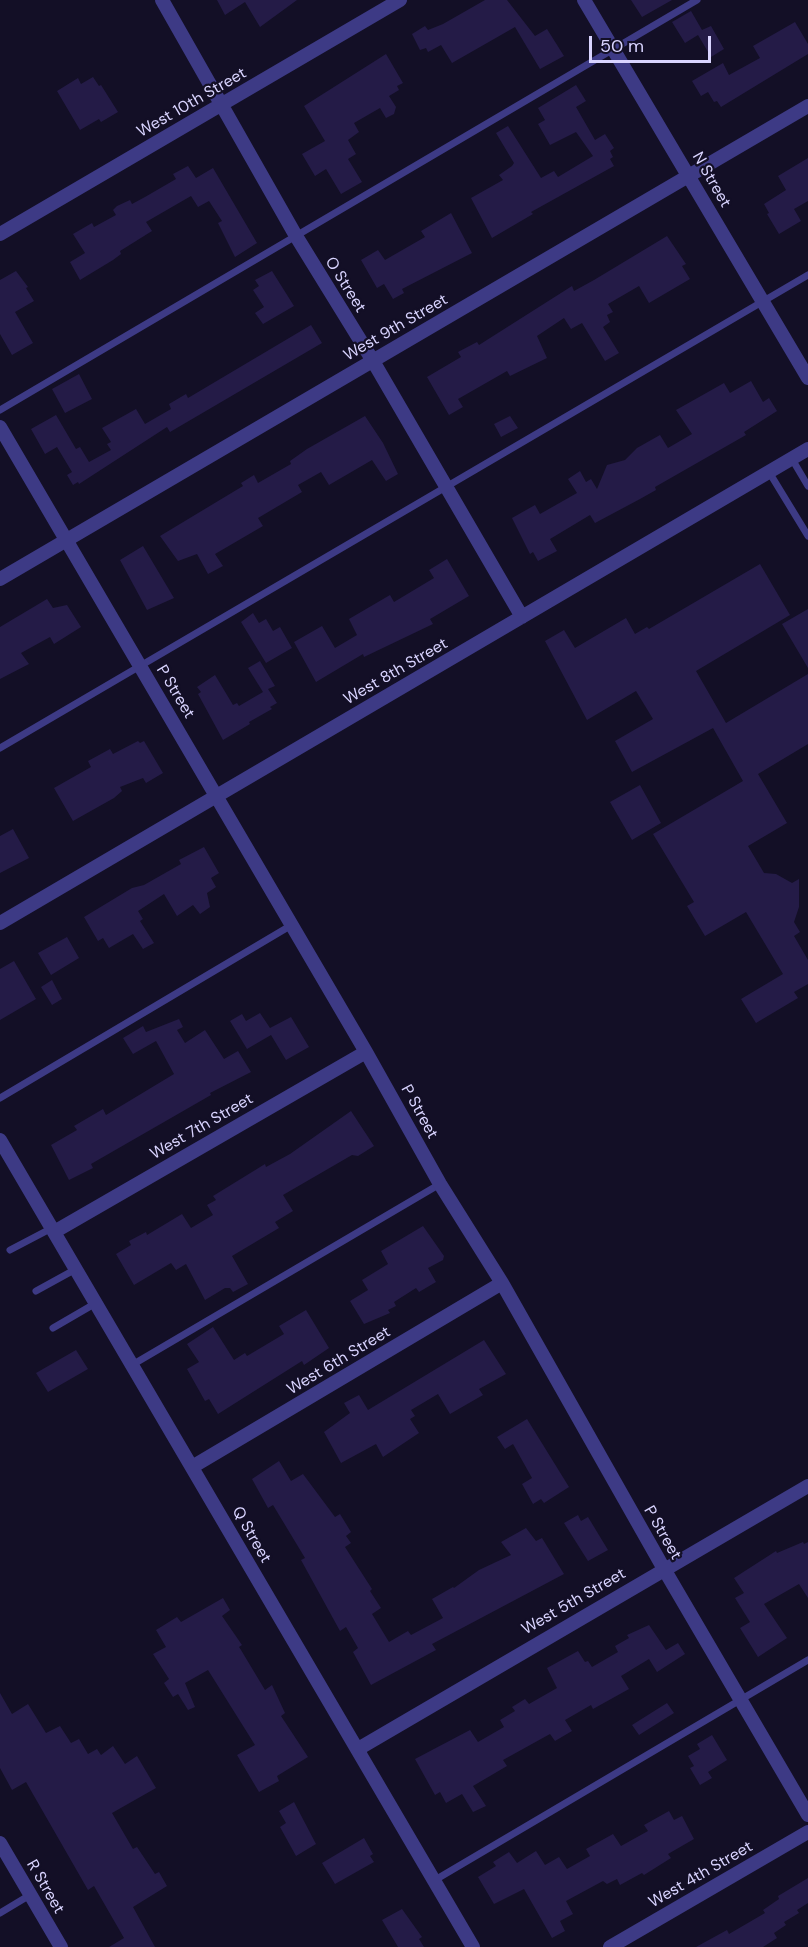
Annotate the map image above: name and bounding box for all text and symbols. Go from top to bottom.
scale bar [592,24,714,62]
text: 50 m [600,34,644,58]
street label: West 10th Street [134,64,250,142]
street label: N Street [688,149,734,211]
street label: O Street [320,254,370,316]
street label: West 9th Street [340,290,452,366]
street label: West 8th Street [341,634,451,710]
street label: P Street [152,662,198,722]
street label: P Street [396,1082,442,1142]
street label: West 7th Street [147,1090,257,1164]
street label: West 6th Street [284,1323,394,1399]
street label: Q Street [227,1503,275,1567]
street label: P Street [639,1503,685,1563]
street label: West 5th Street [519,1564,629,1640]
street label: West 4th Street [646,1837,756,1913]
street label: R Street [22,1857,68,1917]

